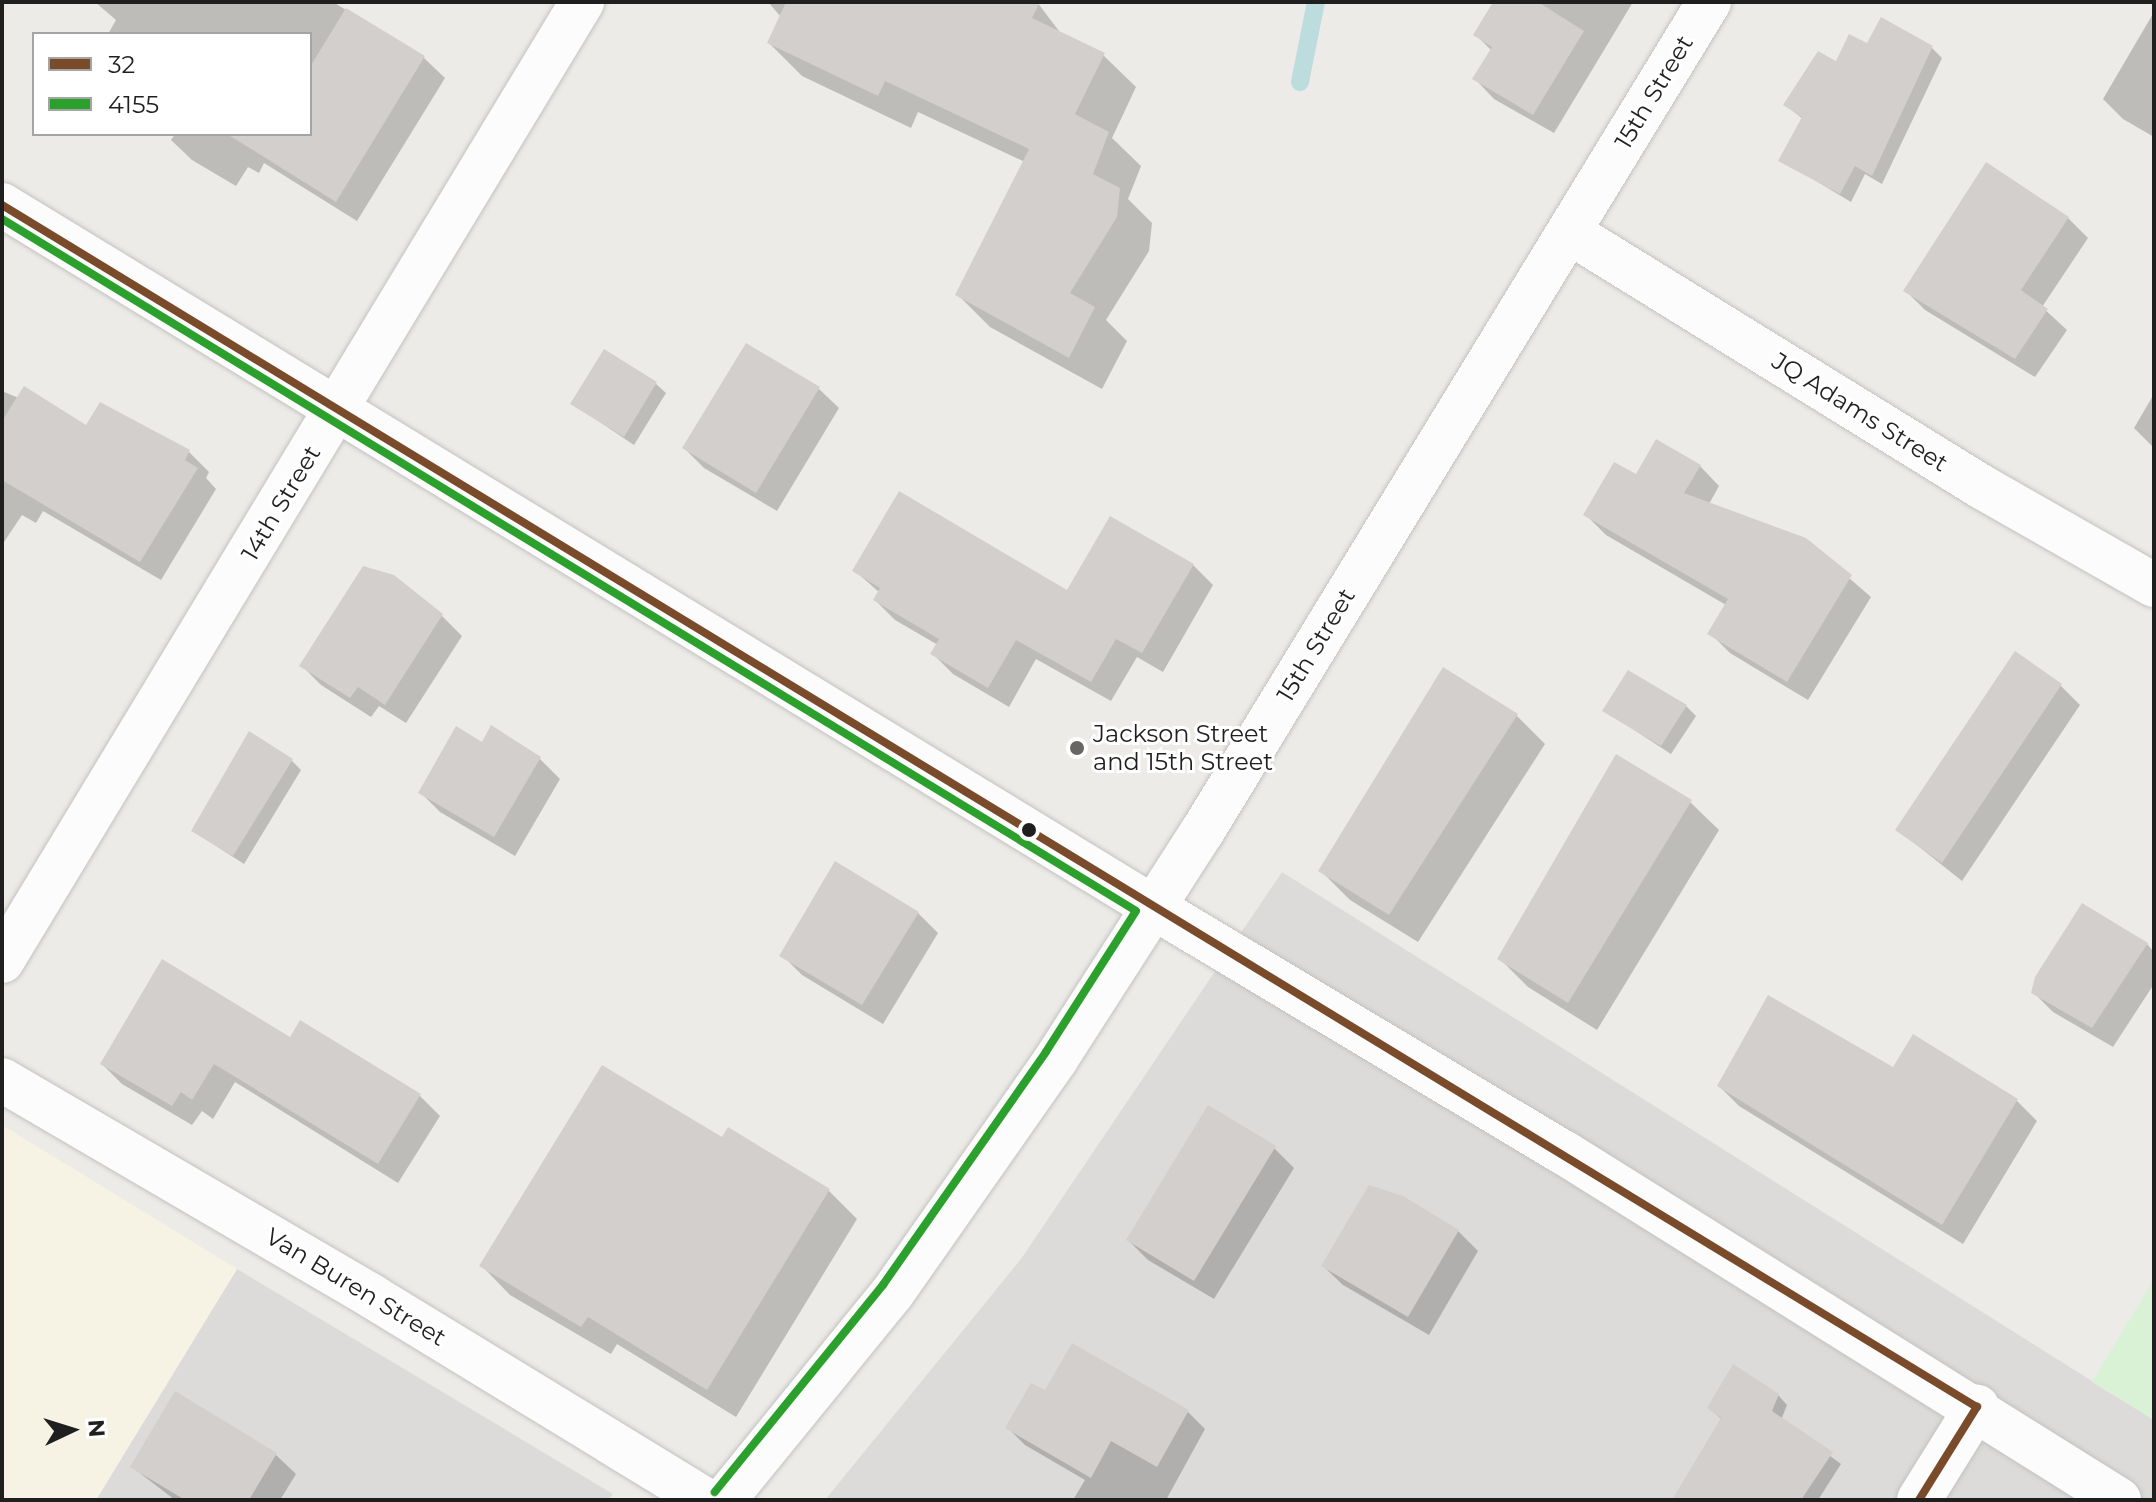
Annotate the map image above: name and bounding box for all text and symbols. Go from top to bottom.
street label: 15th Street [1609,30,1699,154]
legend [32,32,312,136]
text: 32 [108,50,135,79]
text: 4155 [108,90,159,119]
street label: JQ Adams Street [1767,346,1953,478]
street label: 14th Street [235,440,327,566]
street label: 15th Street [1271,583,1361,707]
place label: Jackson Street and 15th Street [1093,720,1273,776]
marker: Jackson Street and 15th Street [1068,739,1086,757]
unlabelled marker [1021,822,1037,838]
street label: Van Buren Street [261,1222,451,1352]
north arrow [32,1390,112,1470]
text: N [82,1418,111,1438]

